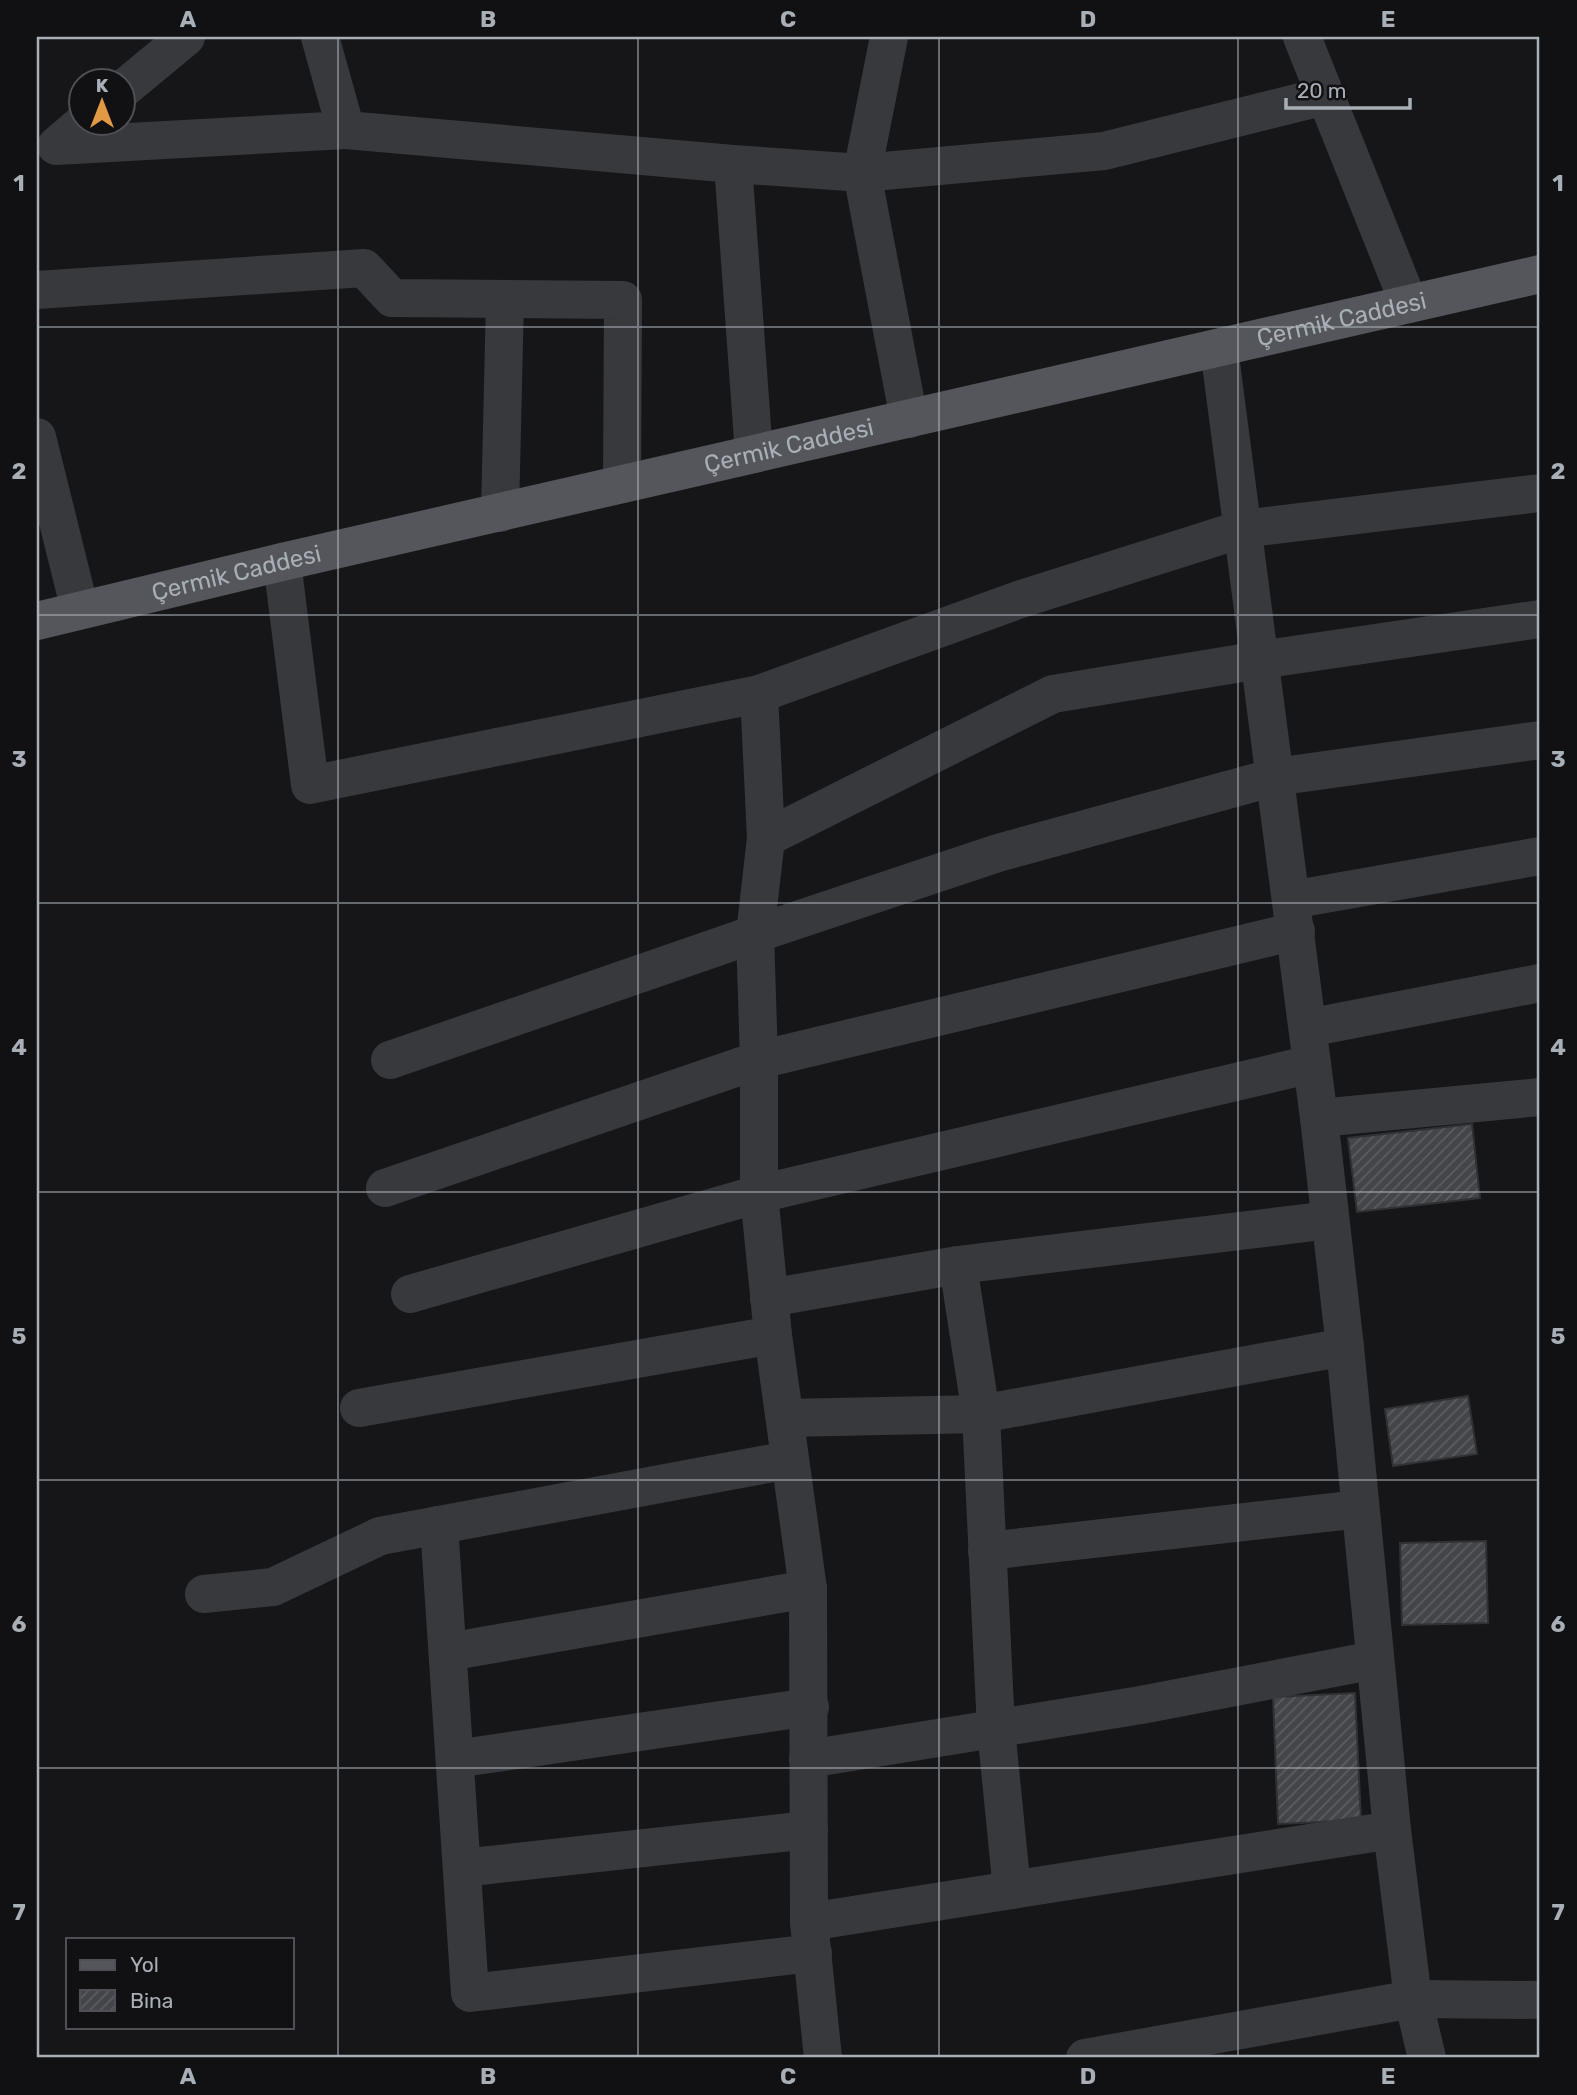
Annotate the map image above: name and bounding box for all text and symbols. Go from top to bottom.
text: A [180,5,197,33]
text: B [480,5,496,33]
text: C [780,5,796,33]
text: D [1080,5,1096,33]
text: E [1381,5,1395,33]
north arrow [66,66,136,136]
scale bar [1286,66,1411,110]
text: K [96,74,109,97]
text: 20 m [1297,78,1346,103]
text: 1 [13,169,25,197]
text: 1 [1552,169,1564,197]
street label: Çermik Caddesi [1254,286,1429,352]
street label: Çermik Caddesi [701,413,876,479]
text: 2 [12,457,26,485]
text: 2 [1551,457,1565,485]
street label: Çermik Caddesi [149,540,324,607]
text: 3 [11,745,27,773]
text: 3 [1550,745,1566,773]
text: 4 [11,1033,27,1061]
text: 4 [1550,1033,1566,1061]
text: 5 [12,1322,27,1350]
text: 5 [1551,1322,1566,1350]
text: 6 [12,1610,27,1638]
text: 6 [1551,1610,1566,1638]
text: 7 [12,1898,26,1926]
text: 7 [1551,1898,1565,1926]
legend [66,1938,294,2028]
text: Yol [130,1952,159,1977]
text: Bina [130,1988,173,2013]
text: A [180,2062,197,2090]
text: B [480,2062,496,2090]
text: C [780,2062,796,2090]
text: D [1080,2062,1096,2090]
text: E [1381,2062,1395,2090]

